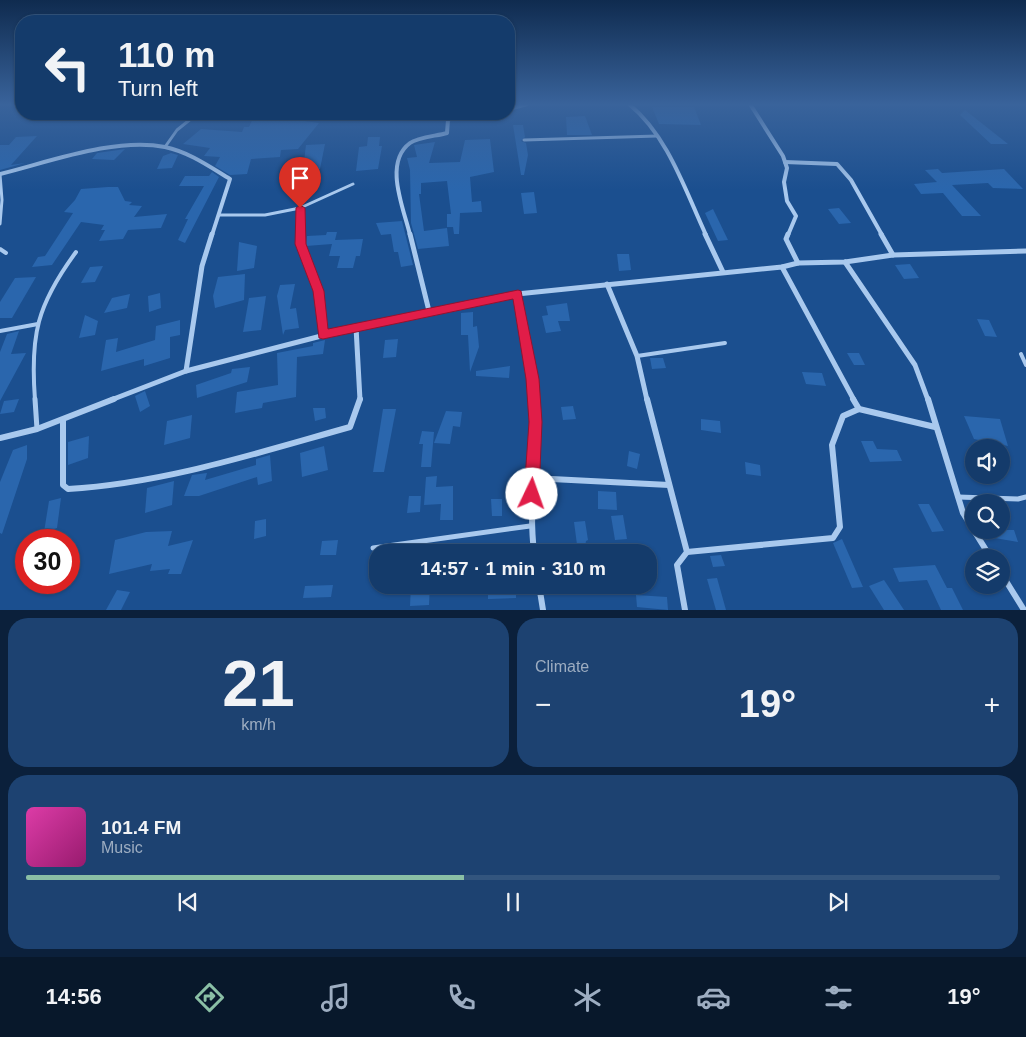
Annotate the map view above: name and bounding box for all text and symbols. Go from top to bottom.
icon: left [35,35,100,100]
text: 110 m [118,35,215,74]
text: Turn left [118,76,198,101]
pin [279,157,321,208]
icon: arrive [286,164,314,192]
map controls [965,439,1010,594]
button: sound [965,439,1010,484]
position arrow [505,467,557,519]
button: search [965,494,1010,539]
speed limit sign: 30 [15,529,80,594]
button: layers [965,549,1010,594]
text: 14:57 · 1 min · 310 m [420,558,606,579]
text: 21 [222,647,295,720]
text: Climate [535,658,589,675]
text: 19° [739,683,796,725]
text: − [535,689,551,720]
text: + [984,689,1000,720]
text: km/h [241,716,276,733]
text: 101.4 FM [101,817,181,838]
text: Music [101,839,143,856]
icon: previous [174,888,202,916]
icon: pause [499,888,527,916]
icon: next [824,888,852,916]
icon: directions [192,980,227,1015]
icon: music [318,980,353,1015]
icon: phone [444,980,479,1015]
icon: climate [570,980,605,1015]
icon: car [696,980,731,1015]
icon: filters [821,980,856,1015]
text: 14:56 [45,984,102,1009]
text: 19° [947,984,981,1009]

